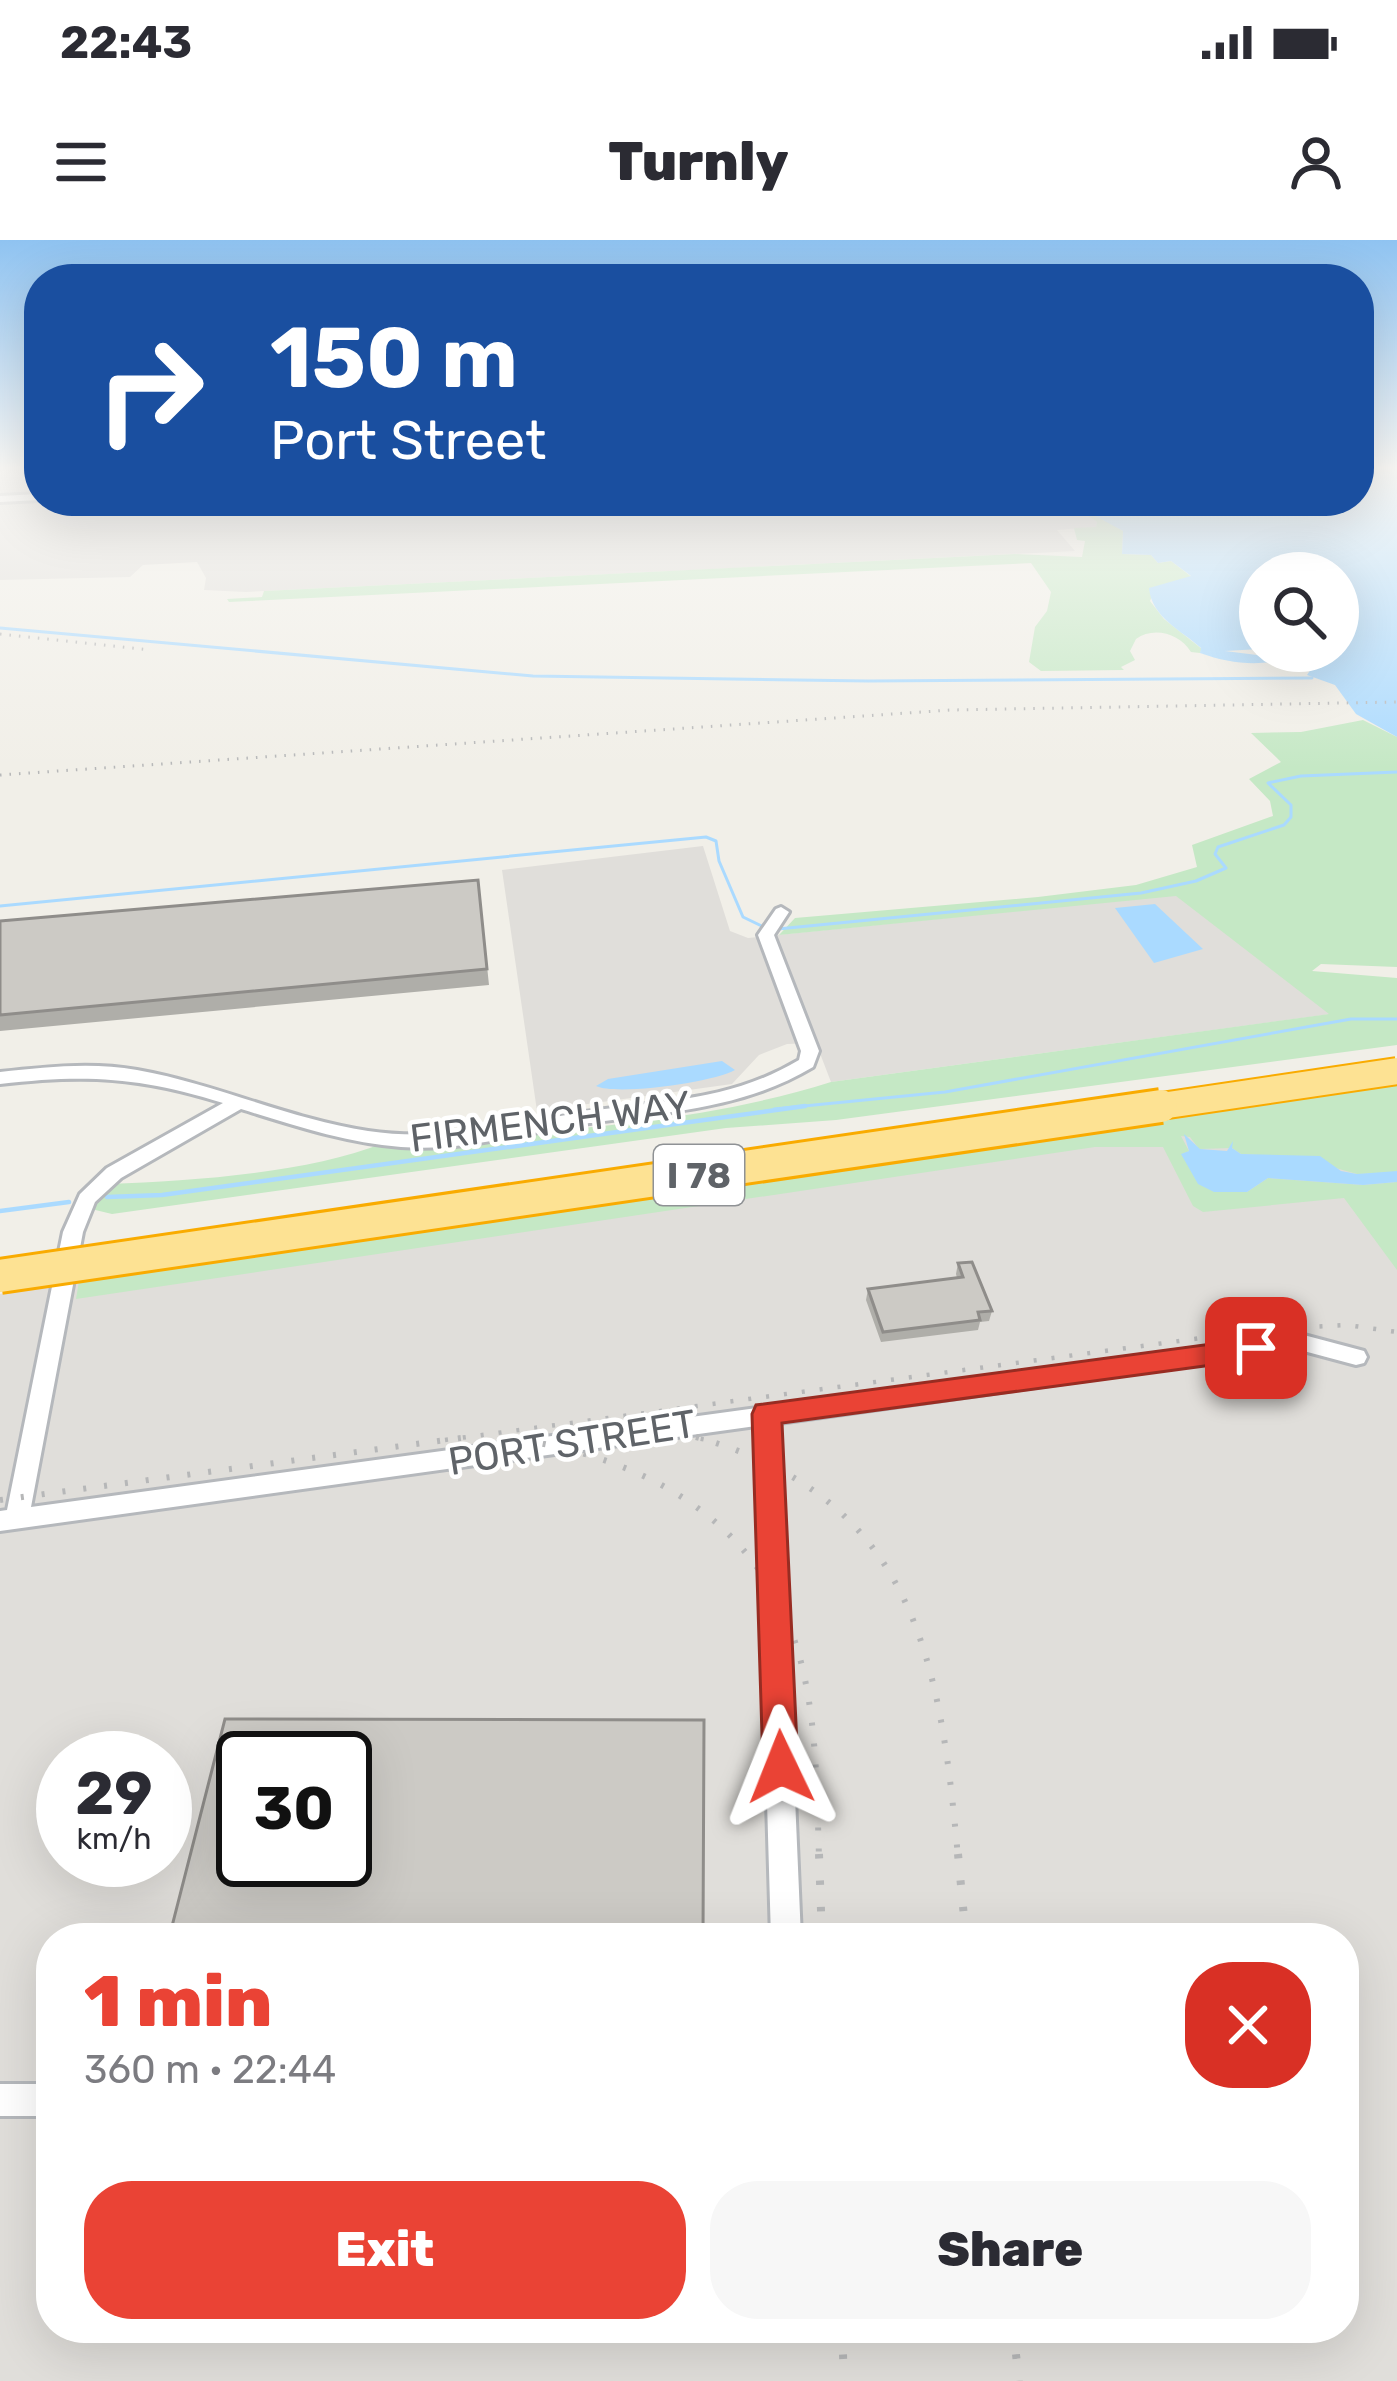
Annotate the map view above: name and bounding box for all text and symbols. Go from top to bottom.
text: 22:43 [60,16,192,69]
icon: menu [48,129,114,195]
icon: person [1283,129,1349,195]
text: Turnly [608,130,789,194]
text: 150 m [270,308,518,408]
icon: right [72,312,228,468]
text: Port Street [270,409,546,473]
map controls [1239,552,1359,672]
button: search [1239,552,1359,672]
street label: FIRMENCH WAY [407,1082,693,1162]
road number: I 78 [654,1145,744,1205]
pin [1205,1297,1307,1399]
icon: arrive [1223,1315,1289,1381]
street label: PORT STREET [445,1401,699,1485]
position arrow [718,1704,844,1830]
speed limit sign: 30 [216,1731,372,1887]
text: 29 [75,1758,153,1829]
text: km/h [77,1821,151,1857]
text: 1 min [84,1959,272,2044]
button: close [1185,1962,1311,2088]
text: 360 m · 22:44 [84,2047,336,2093]
button: Exit [84,2181,686,2319]
button: Share [710,2181,1311,2319]

